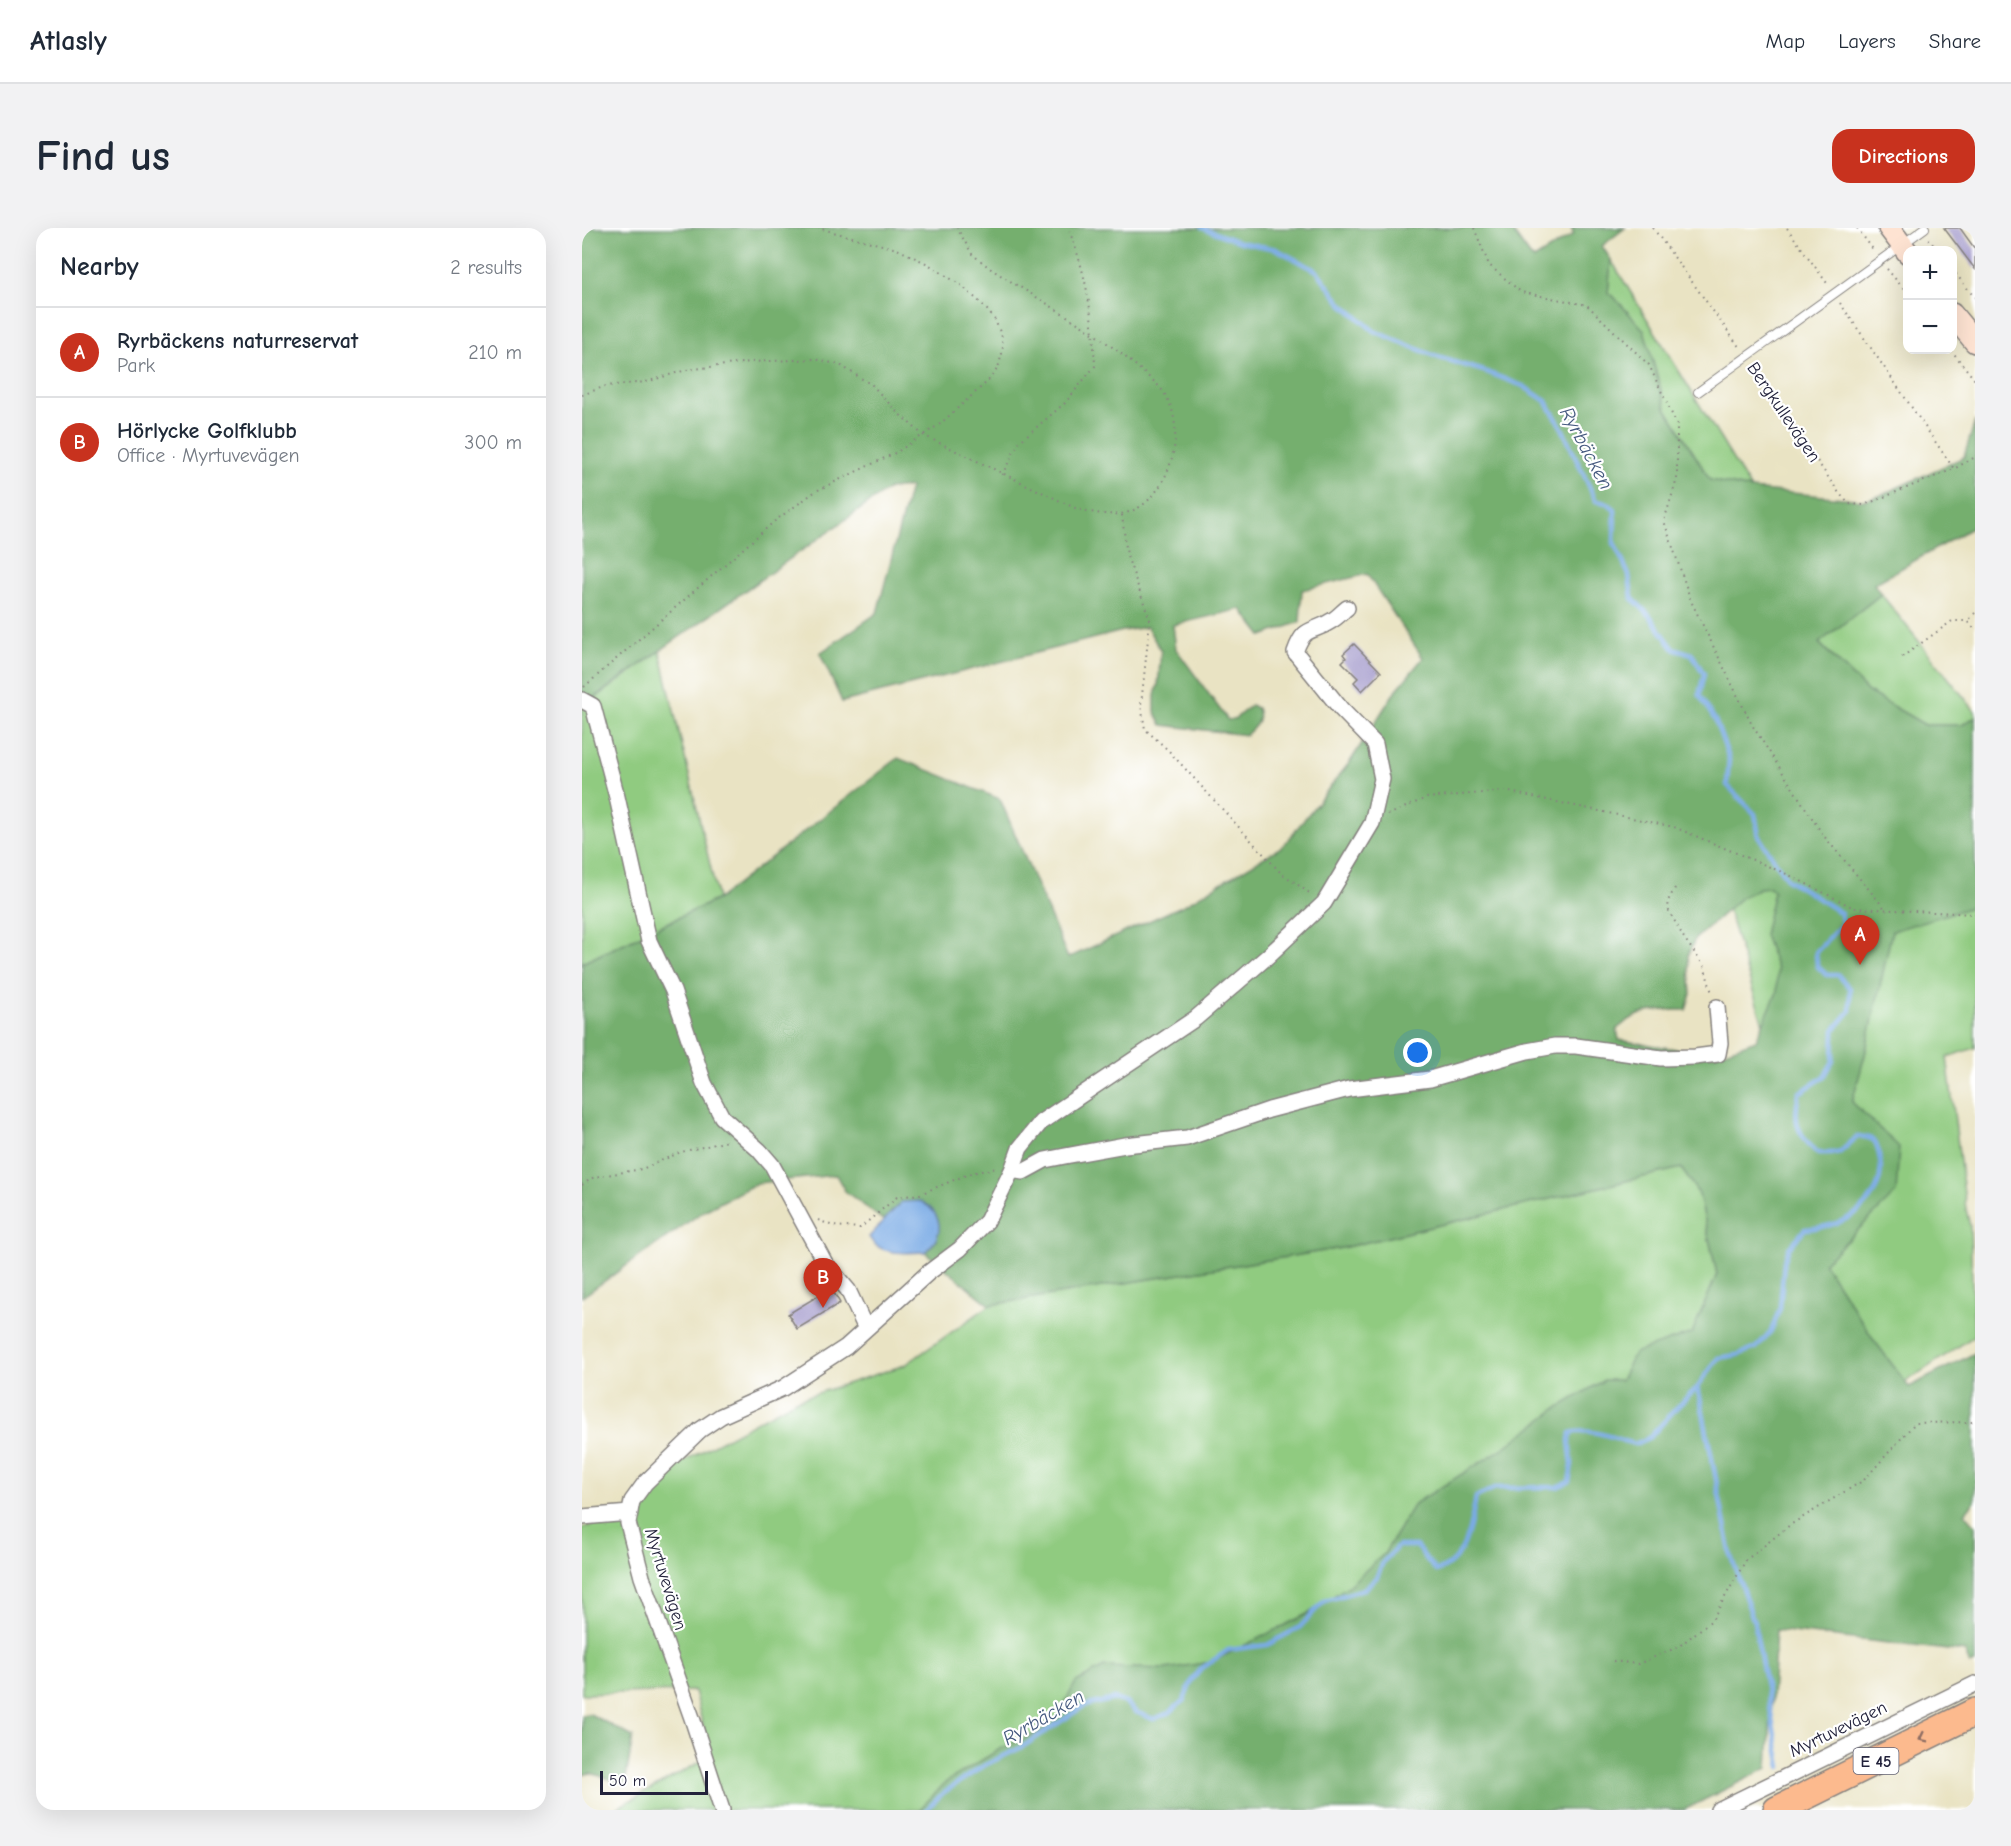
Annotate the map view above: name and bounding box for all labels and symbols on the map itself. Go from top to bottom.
street label: Bergkullevägen [1742,358,1825,466]
water label: Ryrbäcken [1555,403,1618,494]
pin: A [1840,916,1880,965]
your location [1403,1038,1432,1067]
pin: B [804,1258,842,1308]
street label: Myrtuvevägen [640,1525,691,1633]
water label: Ryrbäcken [998,1685,1088,1750]
street label: Myrtuvevägen [1786,1697,1890,1762]
one-way arrow [1918,1731,1929,1742]
road number: E 45 [1854,1748,1898,1774]
scale bar [600,1768,708,1796]

